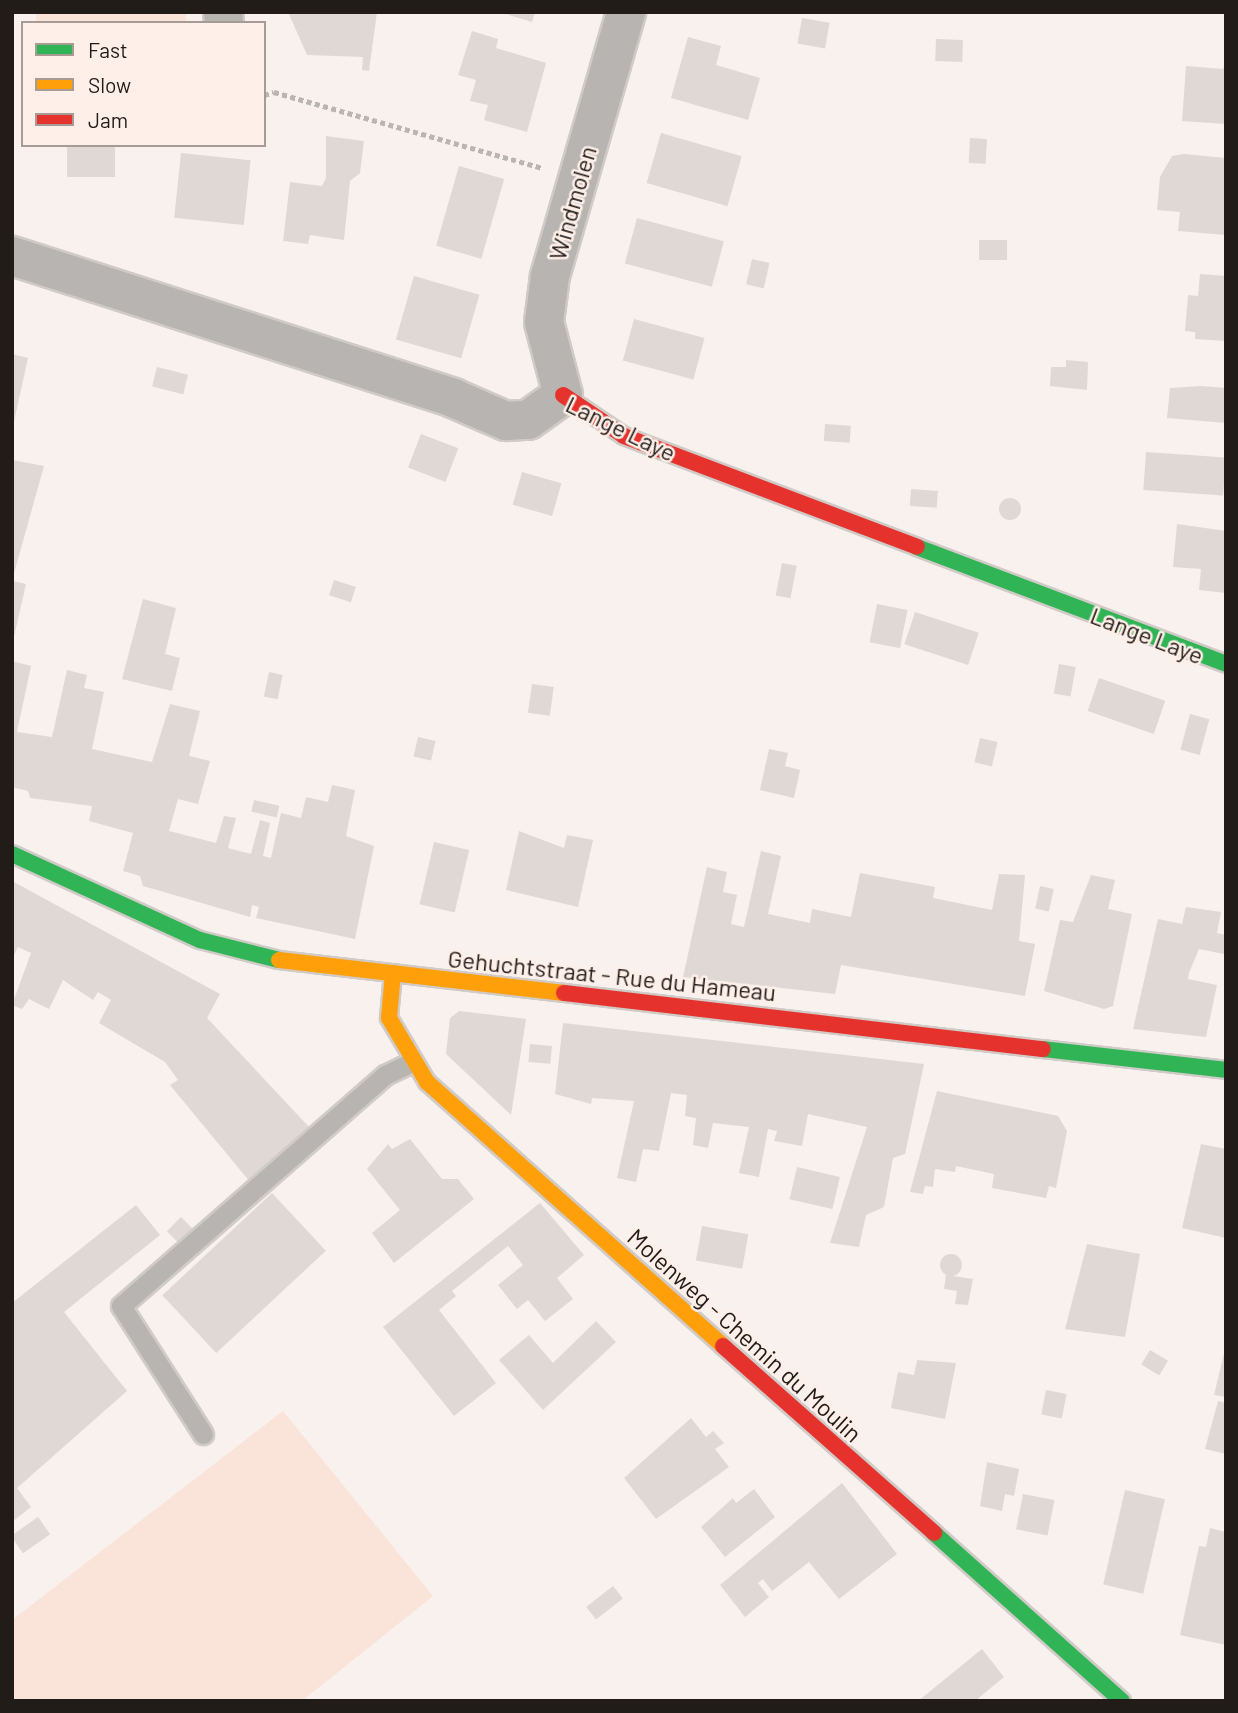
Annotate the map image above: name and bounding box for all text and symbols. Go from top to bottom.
legend [21,21,266,147]
text: Fast [88,37,128,62]
text: Slow [88,72,131,97]
text: Jam [88,107,128,132]
street label: Windmolen [542,143,602,263]
street label: Lange Laye [561,389,681,467]
street label: Lange Laye [1087,600,1207,670]
street label: Gehuchtstraat - Rue du Hameau [446,943,778,1007]
street label: Molenweg - Chemin du Moulin [622,1222,868,1448]

